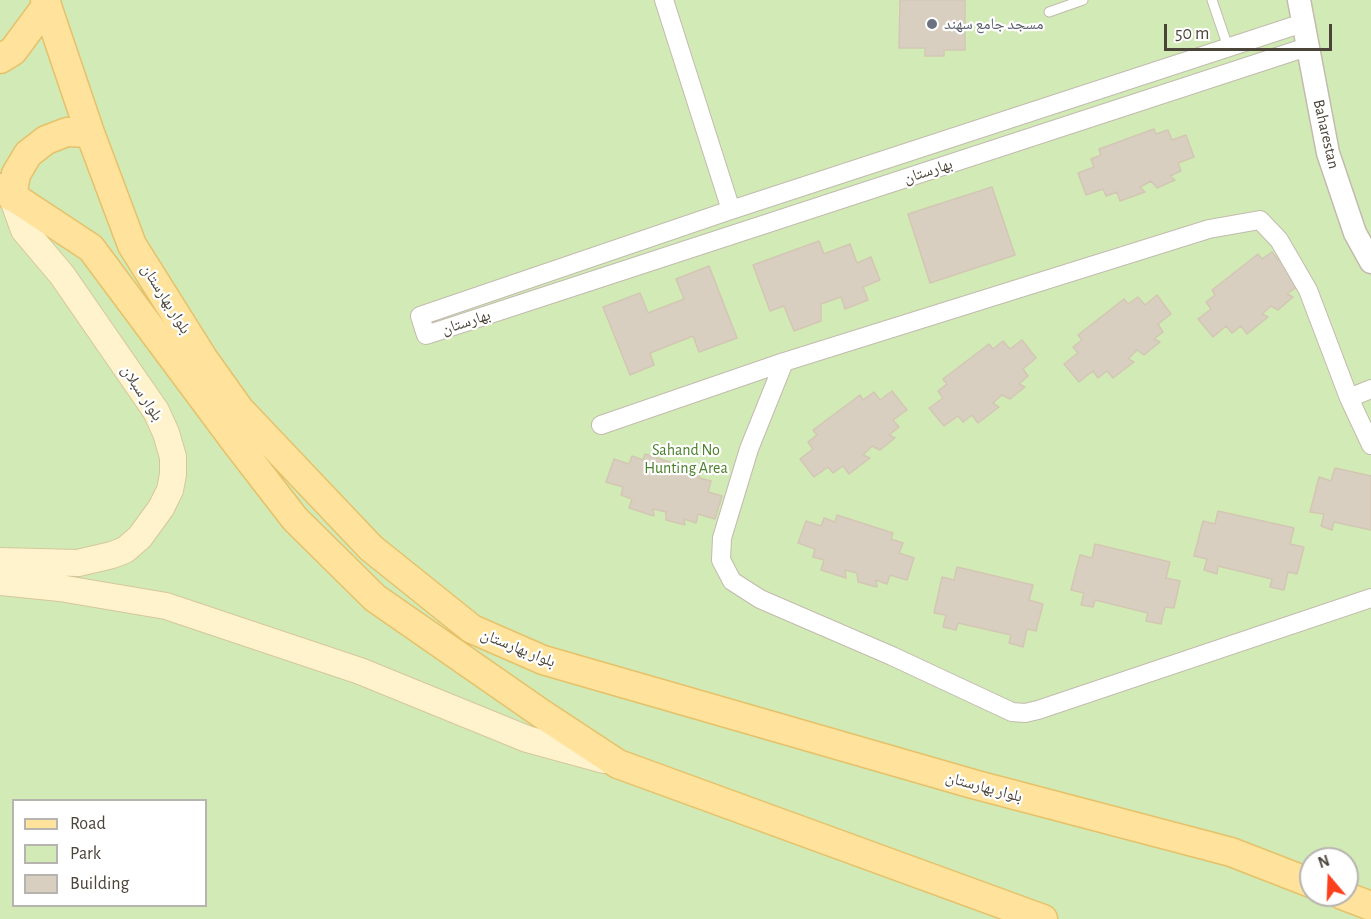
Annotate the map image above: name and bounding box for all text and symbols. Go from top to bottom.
scale bar [1167,12,1335,50]
place label: مسجد جامع سهند [944,14,1043,34]
marker: مسجد جامع سهند [925,17,939,31]
text: 50 m [1175,25,1209,43]
street label: Baharestan [1309,97,1343,171]
street label: بهارستان [901,154,955,188]
street label: بلوار بهارستان [137,260,195,338]
street label: بهارستان [439,305,493,339]
street label: بلوار سبلان [117,361,167,425]
park label: Sahand No Hunting Area [644,440,728,478]
street label: بلوار بهارستان [478,624,558,672]
street label: بلوار بهارستان [943,768,1025,806]
legend [12,799,207,907]
text: Road [70,815,106,833]
text: Park [70,845,101,863]
north arrow [1299,847,1359,907]
text: N [1316,852,1332,871]
text: Building [70,875,129,893]

